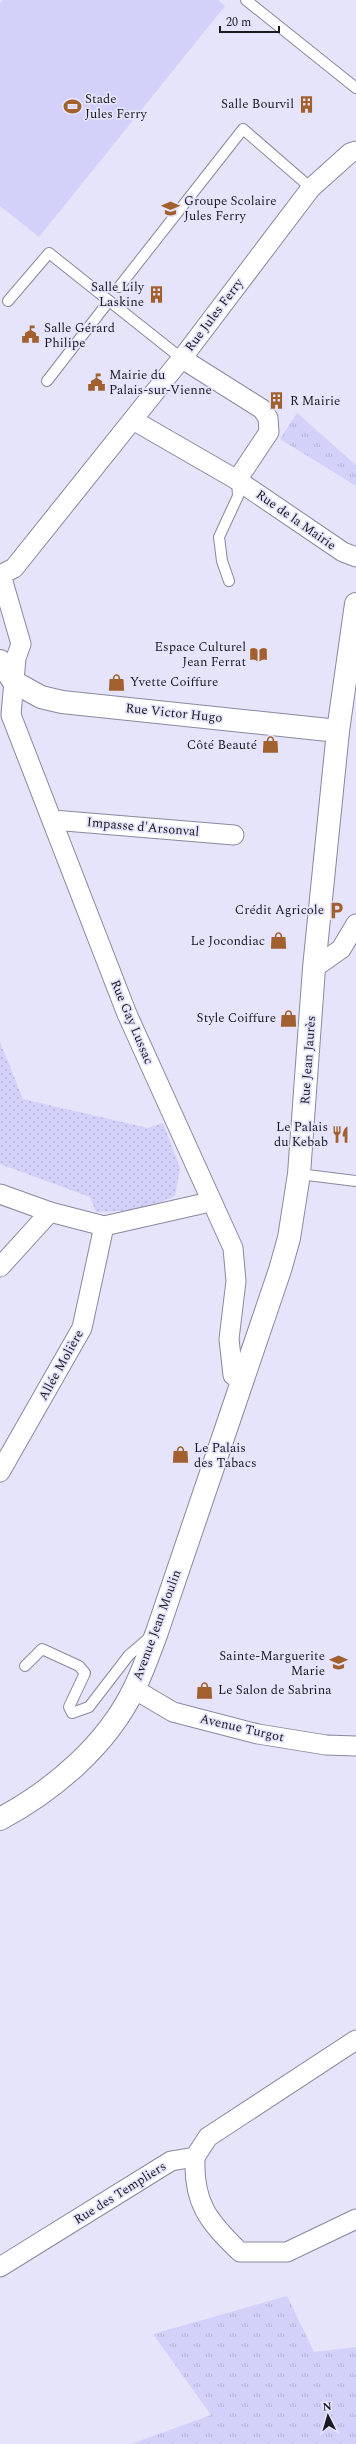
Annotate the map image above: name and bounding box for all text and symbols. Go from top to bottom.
scale bar [220,8,279,34]
text: 20 m [226,13,251,32]
place label: Stade Jules Ferry [85,89,147,124]
place label: Salle Bourvil [221,94,294,114]
building icon: Salle Bourvil [297,94,317,114]
sports icon: Stade Jules Ferry [62,96,82,116]
place label: Groupe Scolaire Jules Ferry [184,191,277,226]
school or university icon: Groupe Scolaire Jules Ferry [161,198,181,218]
street label: Rue Jules Ferry [180,274,249,356]
place label: Salle Lily Laskine [91,277,145,312]
building icon: Salle Lily Laskine [147,284,167,304]
place label: Salle Gérard Philipe [44,318,115,353]
public building icon: Salle Gérard Philipe [21,325,41,345]
place label: Mairie du Palais-sur-Vienne [109,365,212,400]
public building icon: Mairie du Palais-sur-Vienne [86,372,106,392]
building icon: R Mairie [267,391,287,411]
place label: R Mairie [290,391,340,411]
street label: Rue de la Mairie [252,485,340,555]
place label: Espace Culturel Jean Ferrat [155,637,246,672]
library icon: Espace Culturel Jean Ferrat [249,644,269,664]
shop icon: Yvette Coiffure [107,672,127,692]
place label: Yvette Coiffure [130,672,218,692]
street label: Rue Victor Hugo [125,698,223,728]
place label: Côté Beauté [187,735,257,755]
shop icon: Côté Beauté [260,735,280,755]
street label: Impasse d'Arsonval [86,812,200,842]
place label: Crédit Agricole [235,900,324,920]
parking icon: Crédit Agricole [327,900,347,920]
place label: Le Jocondiac [191,931,265,951]
shop icon: Le Jocondiac [268,931,288,951]
street label: Rue Gay Lussac [105,976,159,1068]
place label: Style Coiffure [197,1008,276,1028]
shop icon: Style Coiffure [279,1008,299,1028]
street label: Rue Jean Jaurès [295,1015,321,1105]
place label: Le Palais du Kebab [274,1117,328,1152]
restaurant icon: Le Palais du Kebab [331,1124,351,1144]
street label: Allée Molière [33,1326,89,1404]
place label: Le Palais des Tabacs [194,1438,257,1473]
shop icon: Le Palais des Tabacs [171,1445,191,1465]
street label: Avenue Jean Moulin [128,1566,187,1683]
place label: Sainte-Marguerite Marie [219,1646,325,1681]
school or university icon: Sainte-Marguerite Marie [328,1653,348,1673]
shop icon: Le Salon de Sabrina [195,1680,215,1700]
place label: Le Salon de Sabrina [218,1680,332,1700]
street label: Avenue Turgot [198,1709,286,1747]
street label: Rue des Templiers [70,2156,170,2230]
north arrow [308,2396,348,2436]
text: N [322,2398,332,2415]

